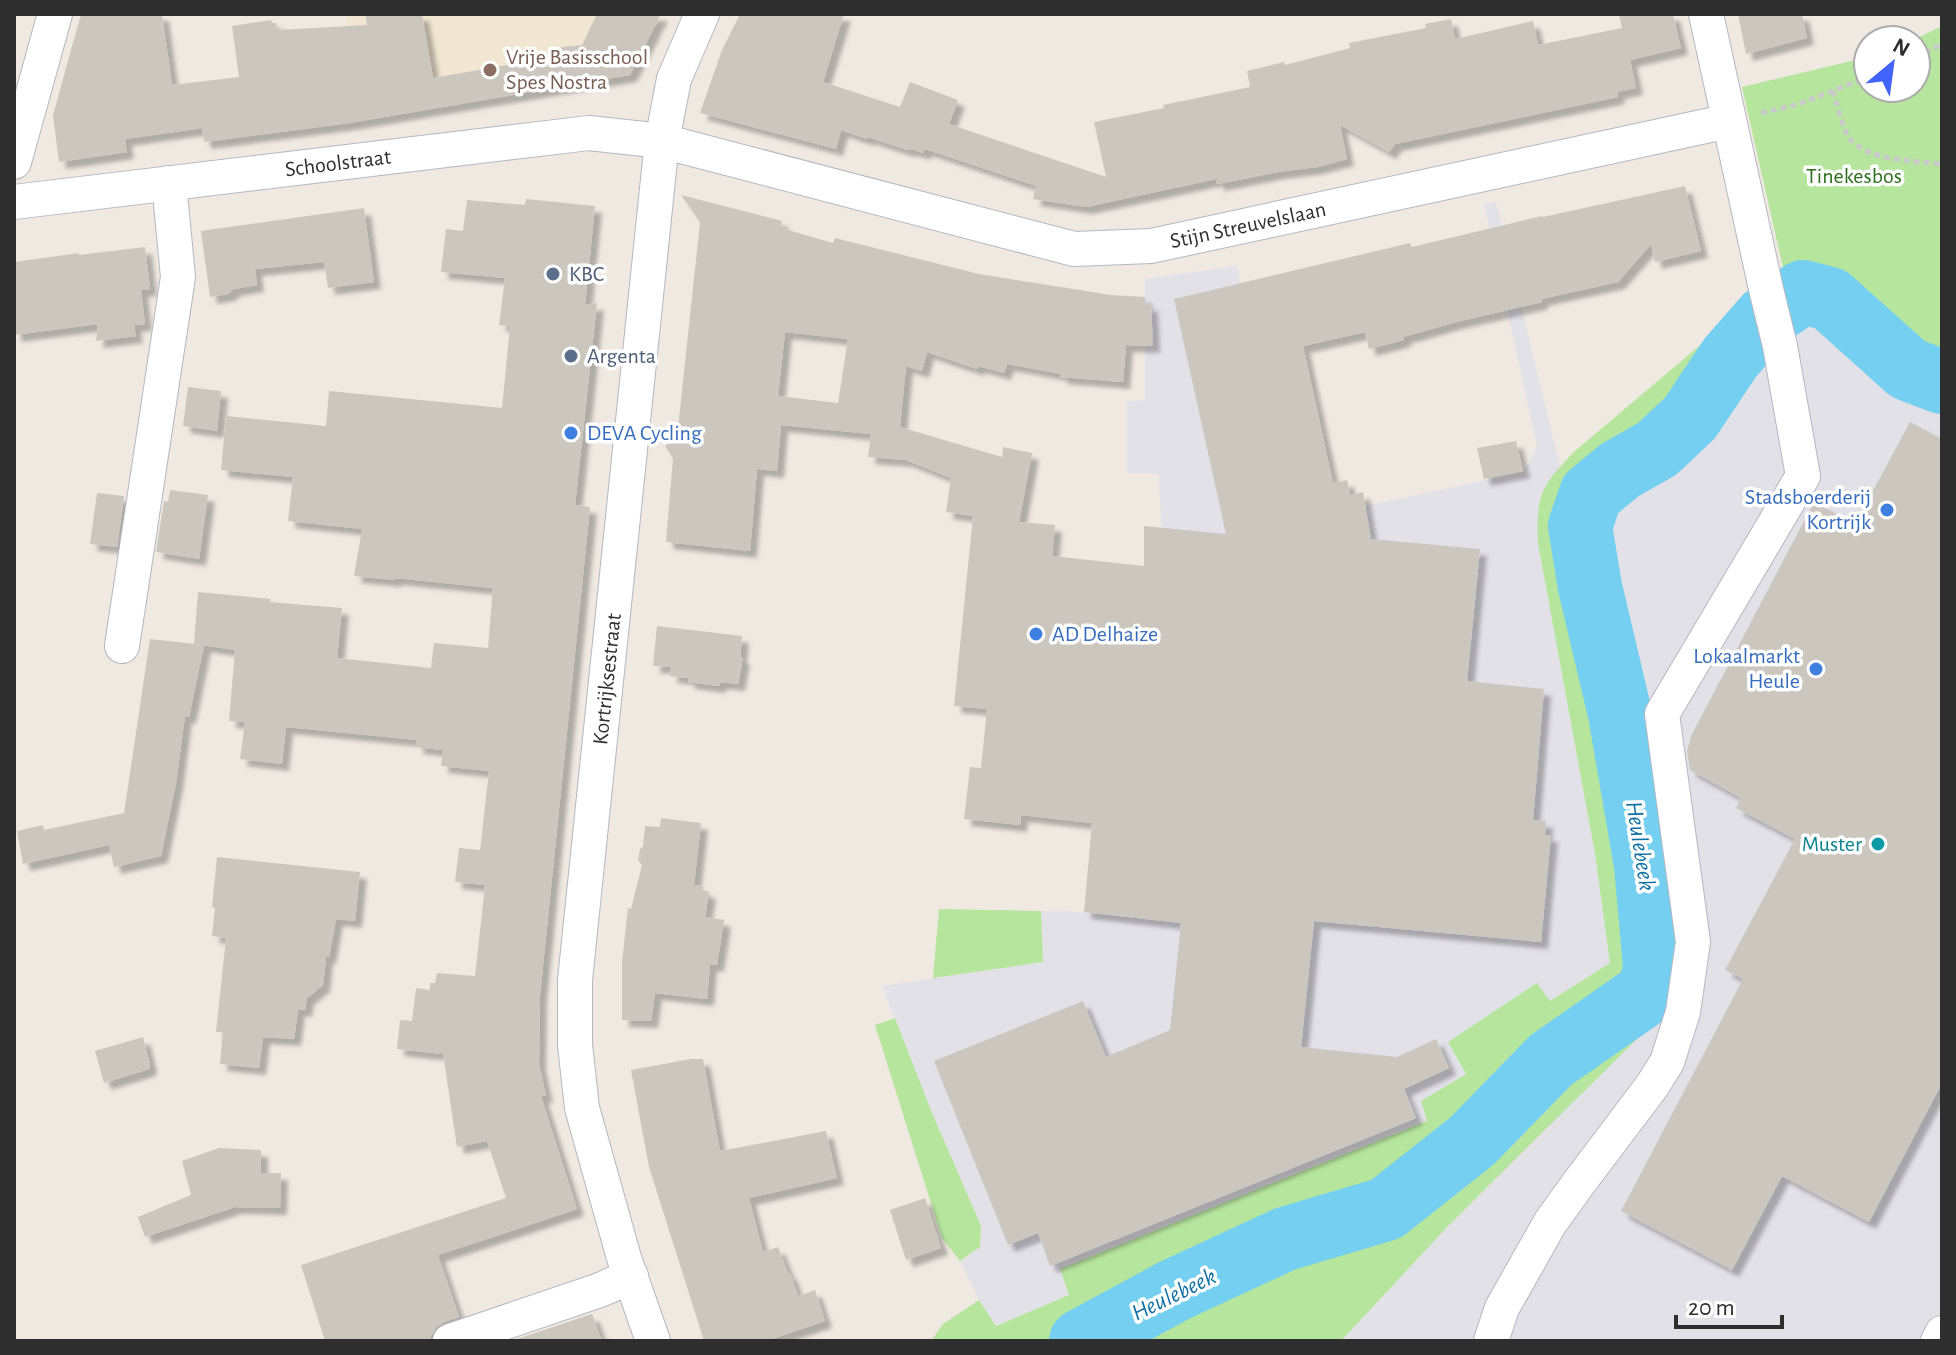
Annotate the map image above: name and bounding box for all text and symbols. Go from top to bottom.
north arrow [1852,24,1932,104]
text: N [1889,34,1913,61]
place label: Vrije Basisschool Spes Nostra [506,46,648,93]
marker: Vrije Basisschool Spes Nostra [481,61,499,79]
street label: Schoolstraat [284,146,392,180]
park label: Tinekesbos [1806,165,1902,187]
street label: Stijn Streuvelslaan [1168,198,1328,252]
place label: KBC [569,263,604,285]
marker: KBC [544,265,562,283]
place label: Argenta [587,345,656,367]
marker: Argenta [562,347,580,365]
place label: DEVA Cycling [587,422,702,444]
marker: DEVA Cycling [562,424,580,442]
place label: Stadsboerderij Kortrijk [1745,486,1871,533]
marker: Stadsboerderij Kortrijk [1878,501,1896,519]
street label: Kortrijksestraat [589,612,625,746]
place label: AD Delhaize [1052,623,1158,645]
marker: AD Delhaize [1027,625,1045,643]
place label: Lokaalmarkt Heule [1693,645,1800,692]
marker: Lokaalmarkt Heule [1807,660,1825,678]
water label: Heulebeek [1621,799,1659,893]
place label: Muster [1802,833,1862,855]
marker: Muster [1869,835,1887,853]
water label: Heulebeek [1128,1264,1220,1326]
scale bar [1676,1279,1782,1329]
text: 20 m [1688,1296,1735,1320]

